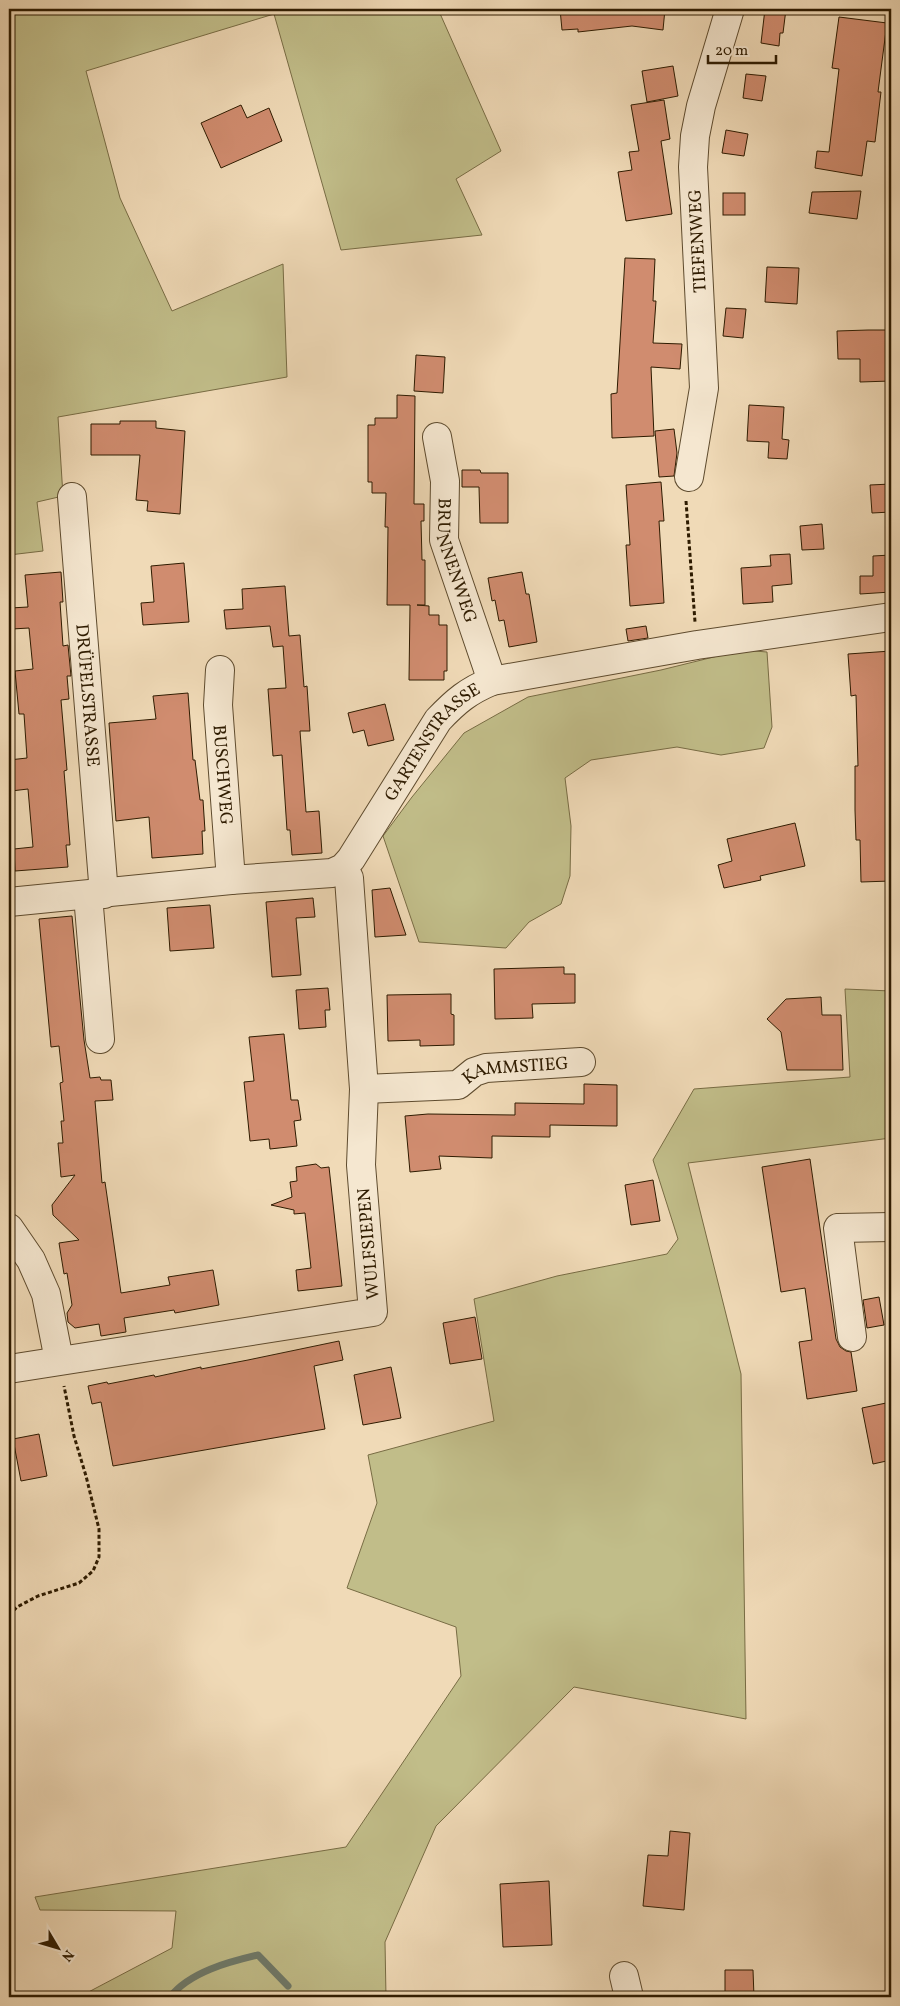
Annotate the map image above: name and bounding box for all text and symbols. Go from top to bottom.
scale bar [708,32,775,64]
text: 20 m [715,41,748,62]
street label: TIEFENWEG [683,189,714,293]
street label: BRUNNENWEG [429,498,482,626]
street label: DRÜFELSTRASSE [68,623,105,768]
street label: GARTENSTRASSE [379,678,486,806]
street label: BUSCHWEG [205,724,238,826]
street label: KAMMSTIEG [457,1052,569,1091]
street label: WULFSIEPEN [352,1187,387,1301]
north arrow [32,1924,82,1974]
text: N [56,1945,78,1965]

